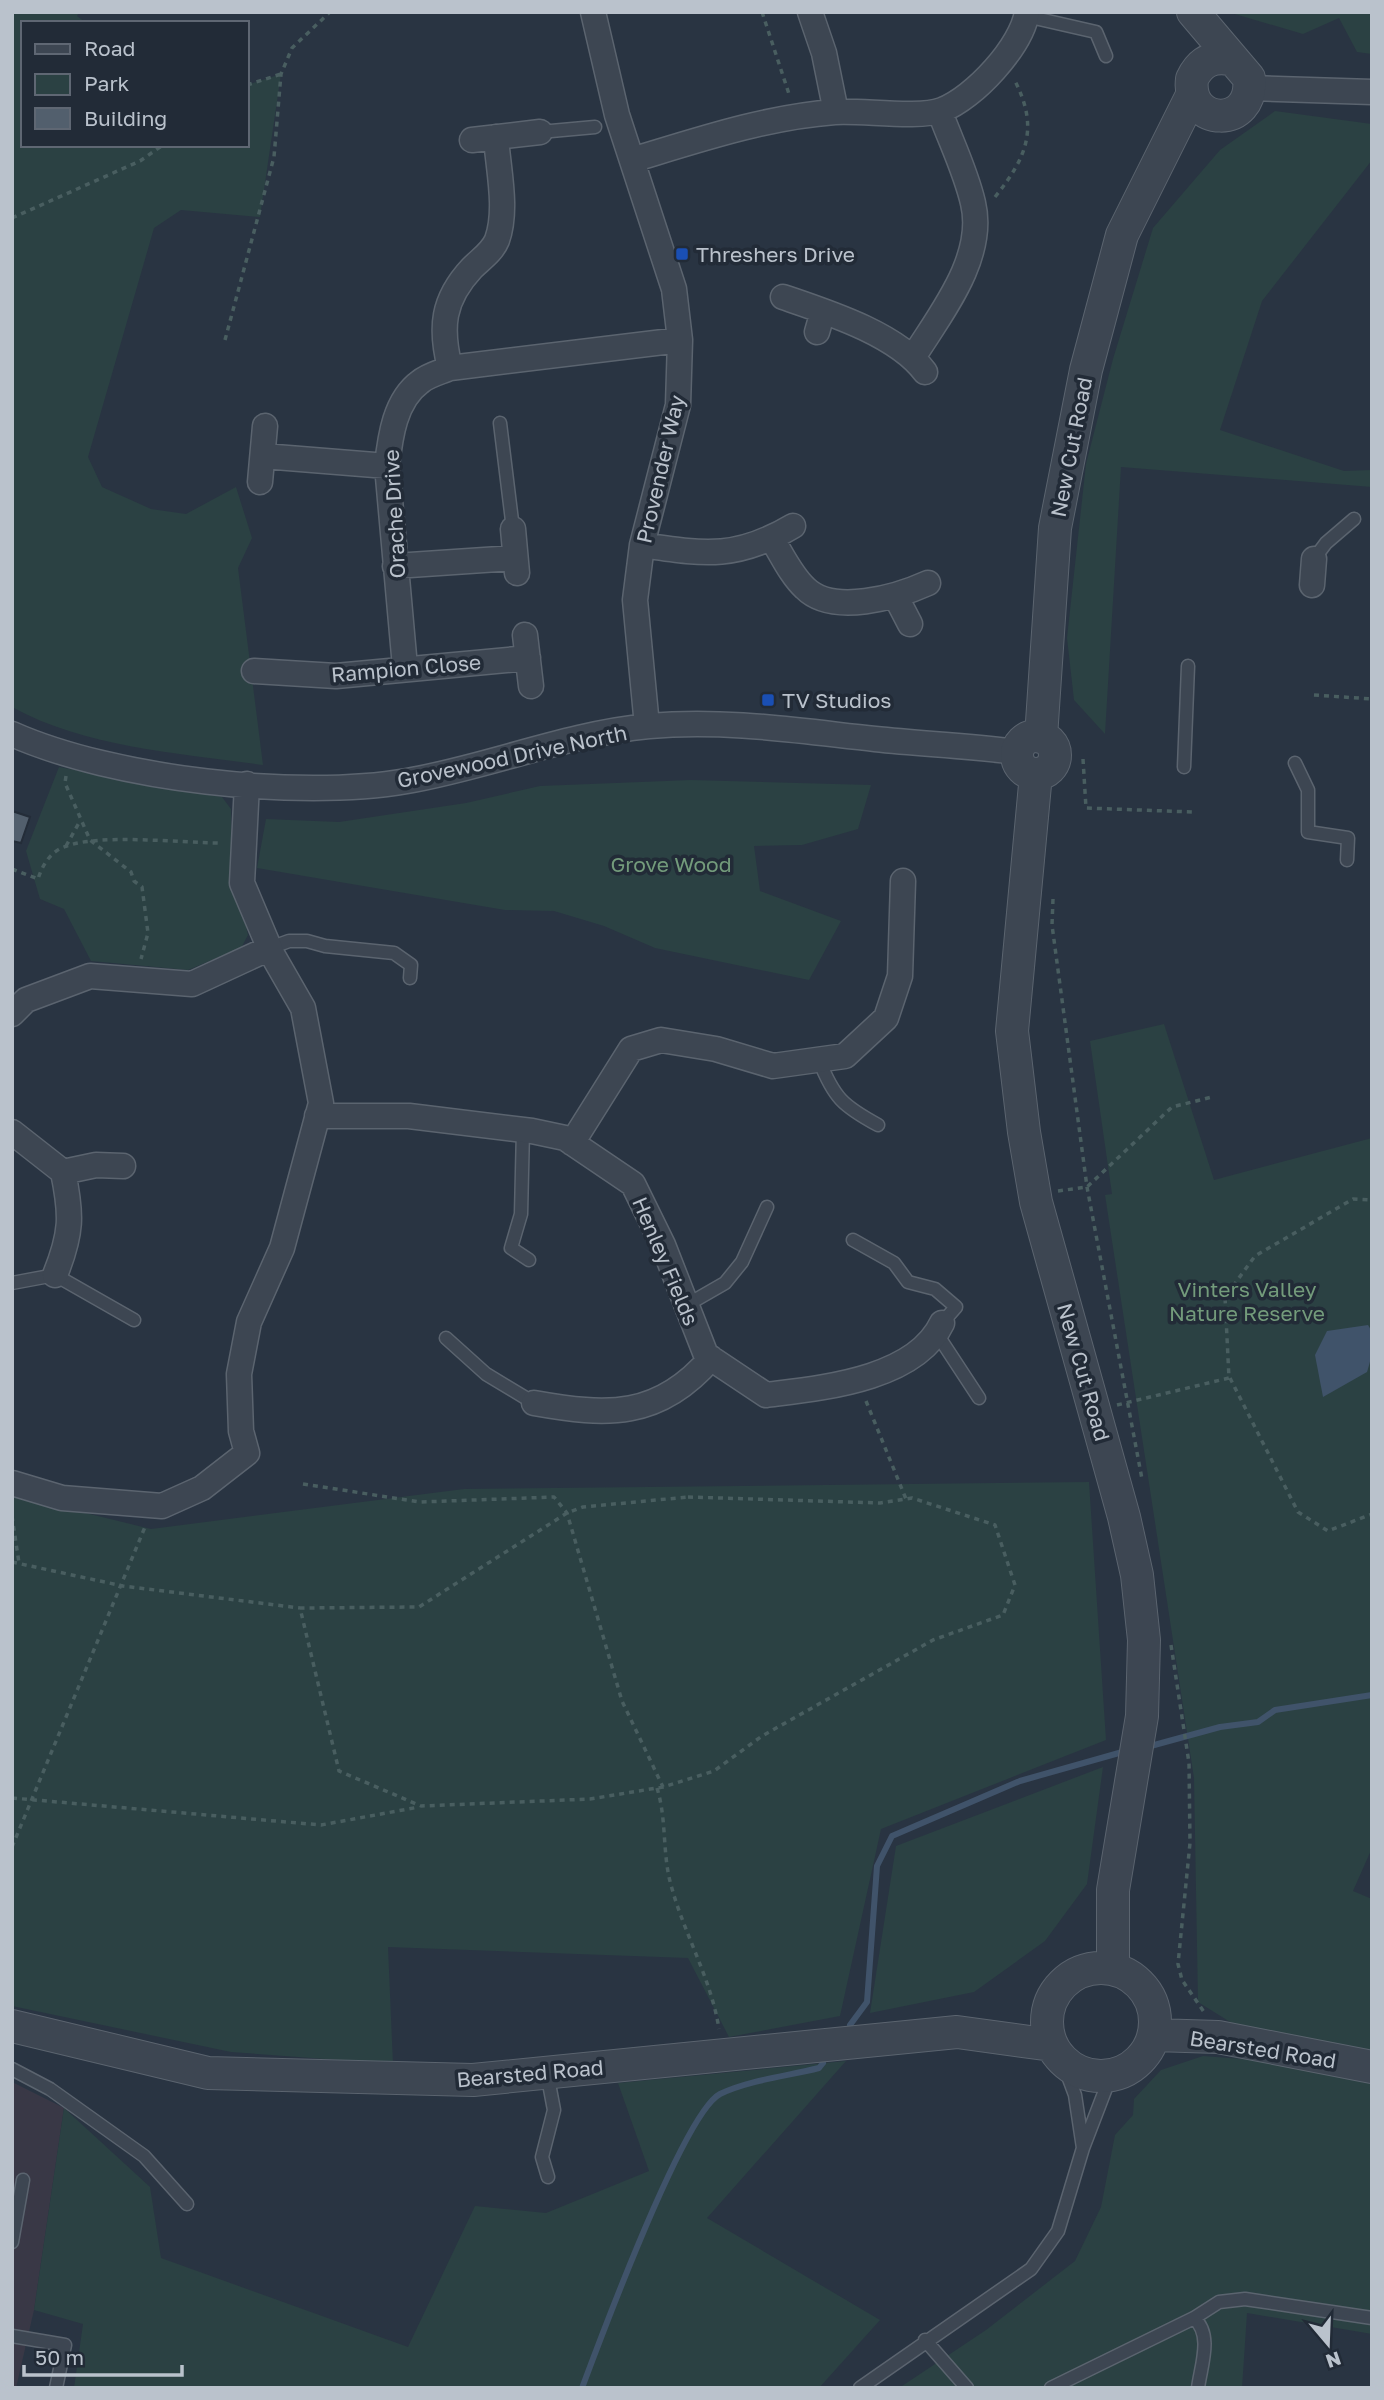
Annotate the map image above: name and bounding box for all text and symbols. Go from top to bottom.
legend [21,21,248,147]
text: Road [84,35,135,61]
text: Park [84,70,130,96]
text: Building [84,105,167,131]
place label: Threshers Drive [696,241,855,267]
marker: Threshers Drive [674,246,690,262]
street label: New Cut Road [1045,375,1097,519]
street label: Provender Way [630,392,690,546]
street label: Orache Drive [378,449,410,579]
street label: Rampion Close [330,648,482,688]
place label: TV Studios [782,687,891,713]
marker: TV Studios [760,692,776,708]
street label: Grovewood Drive North [395,719,629,793]
park label: Grove Wood [610,851,732,877]
street label: Henley Fields [627,1193,705,1329]
park label: Vinters Valley Nature Reserve [1169,1276,1325,1326]
street label: New Cut Road [1052,1300,1116,1444]
street label: Bearsted Road [1188,2025,1338,2073]
street label: Bearsted Road [455,2054,605,2092]
north arrow [1293,2309,1363,2379]
scale bar [24,2334,182,2378]
text: 50 m [35,2344,84,2370]
text: N [1323,2347,1344,2374]

